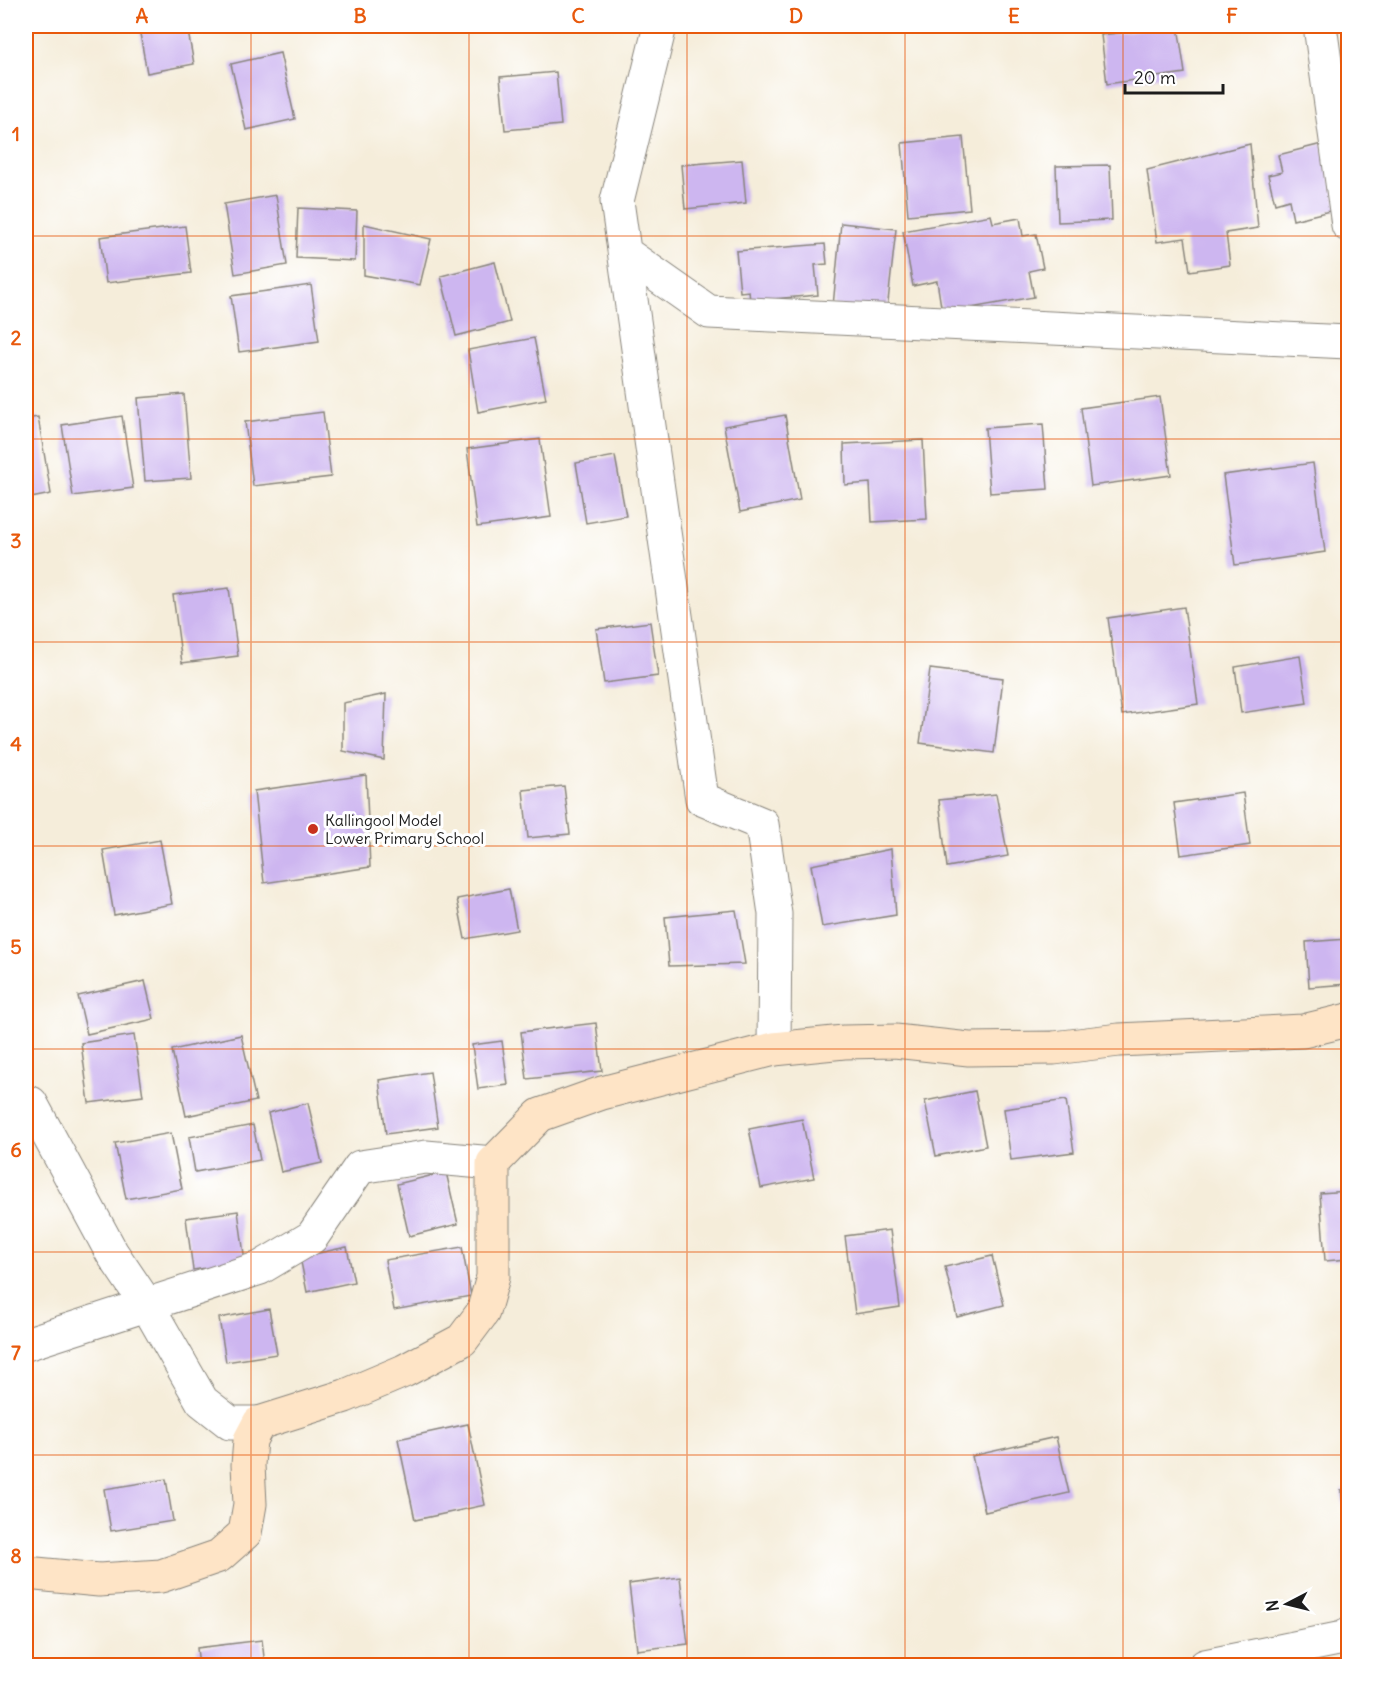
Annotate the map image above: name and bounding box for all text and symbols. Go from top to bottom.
text: A [136,3,149,28]
text: B [353,3,367,28]
text: C [571,3,585,28]
text: D [789,3,803,28]
text: E [1008,3,1020,28]
text: F [1226,3,1238,28]
scale bar [1125,57,1222,95]
text: 20 m [1134,66,1176,89]
text: 1 [12,121,20,146]
text: 2 [11,325,22,350]
text: 3 [10,528,22,553]
text: 4 [10,731,22,756]
place label: Kallingool Model Lower Primary School [325,810,484,848]
marker: Kallingool Model Lower Primary School [306,822,320,836]
text: 5 [10,934,22,959]
text: 6 [10,1137,22,1162]
text: 7 [11,1340,21,1365]
text: 8 [10,1543,22,1568]
north arrow [1257,1574,1317,1634]
text: N [1262,1599,1283,1613]

